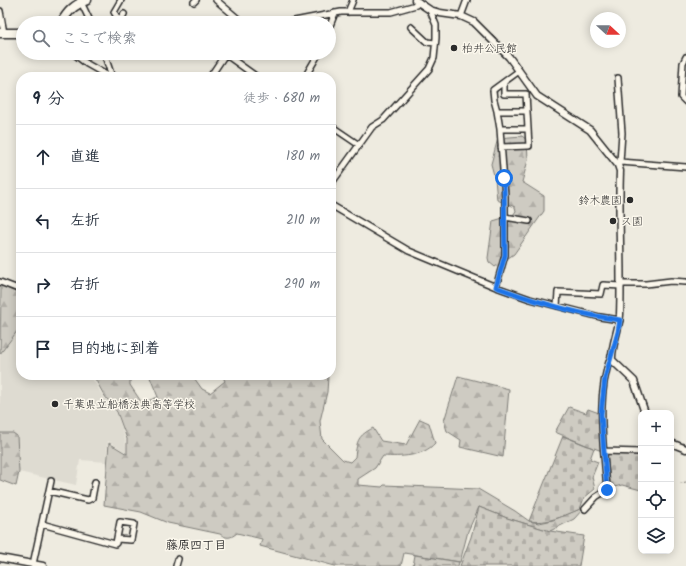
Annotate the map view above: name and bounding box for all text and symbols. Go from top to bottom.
north arrow [590,12,626,48]
search box [16,16,336,60]
icon: search [30,27,52,49]
text: ここで検索 [62,27,137,51]
place label: 柏井公民館 [462,40,517,58]
marker: 柏井公民館 [449,43,459,53]
text: 9 分 [32,86,64,113]
text: 徒歩 · 680 m [243,88,320,109]
text: 直進 [70,145,100,169]
icon: ahead [32,146,54,168]
text: 180 m [286,146,320,167]
route start [495,169,513,187]
place label: 鈴木農園 [578,192,622,210]
marker: 鈴木農園 [625,195,635,205]
text: 左折 [70,209,100,233]
icon: left [32,210,54,232]
text: 210 m [286,210,320,231]
place label: ス園 [621,213,643,231]
marker: ス園 [608,216,618,226]
text: 右折 [70,273,100,297]
icon: right [32,274,54,296]
text: 290 m [284,274,320,295]
text: 目的地に到着 [70,337,160,361]
icon: arrive [32,338,54,360]
place label: 千葉県立船橋法典高等学校 [63,396,195,414]
marker: 千葉県立船橋法典高等学校 [50,399,60,409]
map controls [638,410,674,554]
button: + [638,410,674,446]
button: − [638,446,674,482]
route end [598,481,616,499]
button: locate [638,482,674,518]
button: layers [638,518,674,554]
district label: 藤原四丁目 [166,536,226,555]

